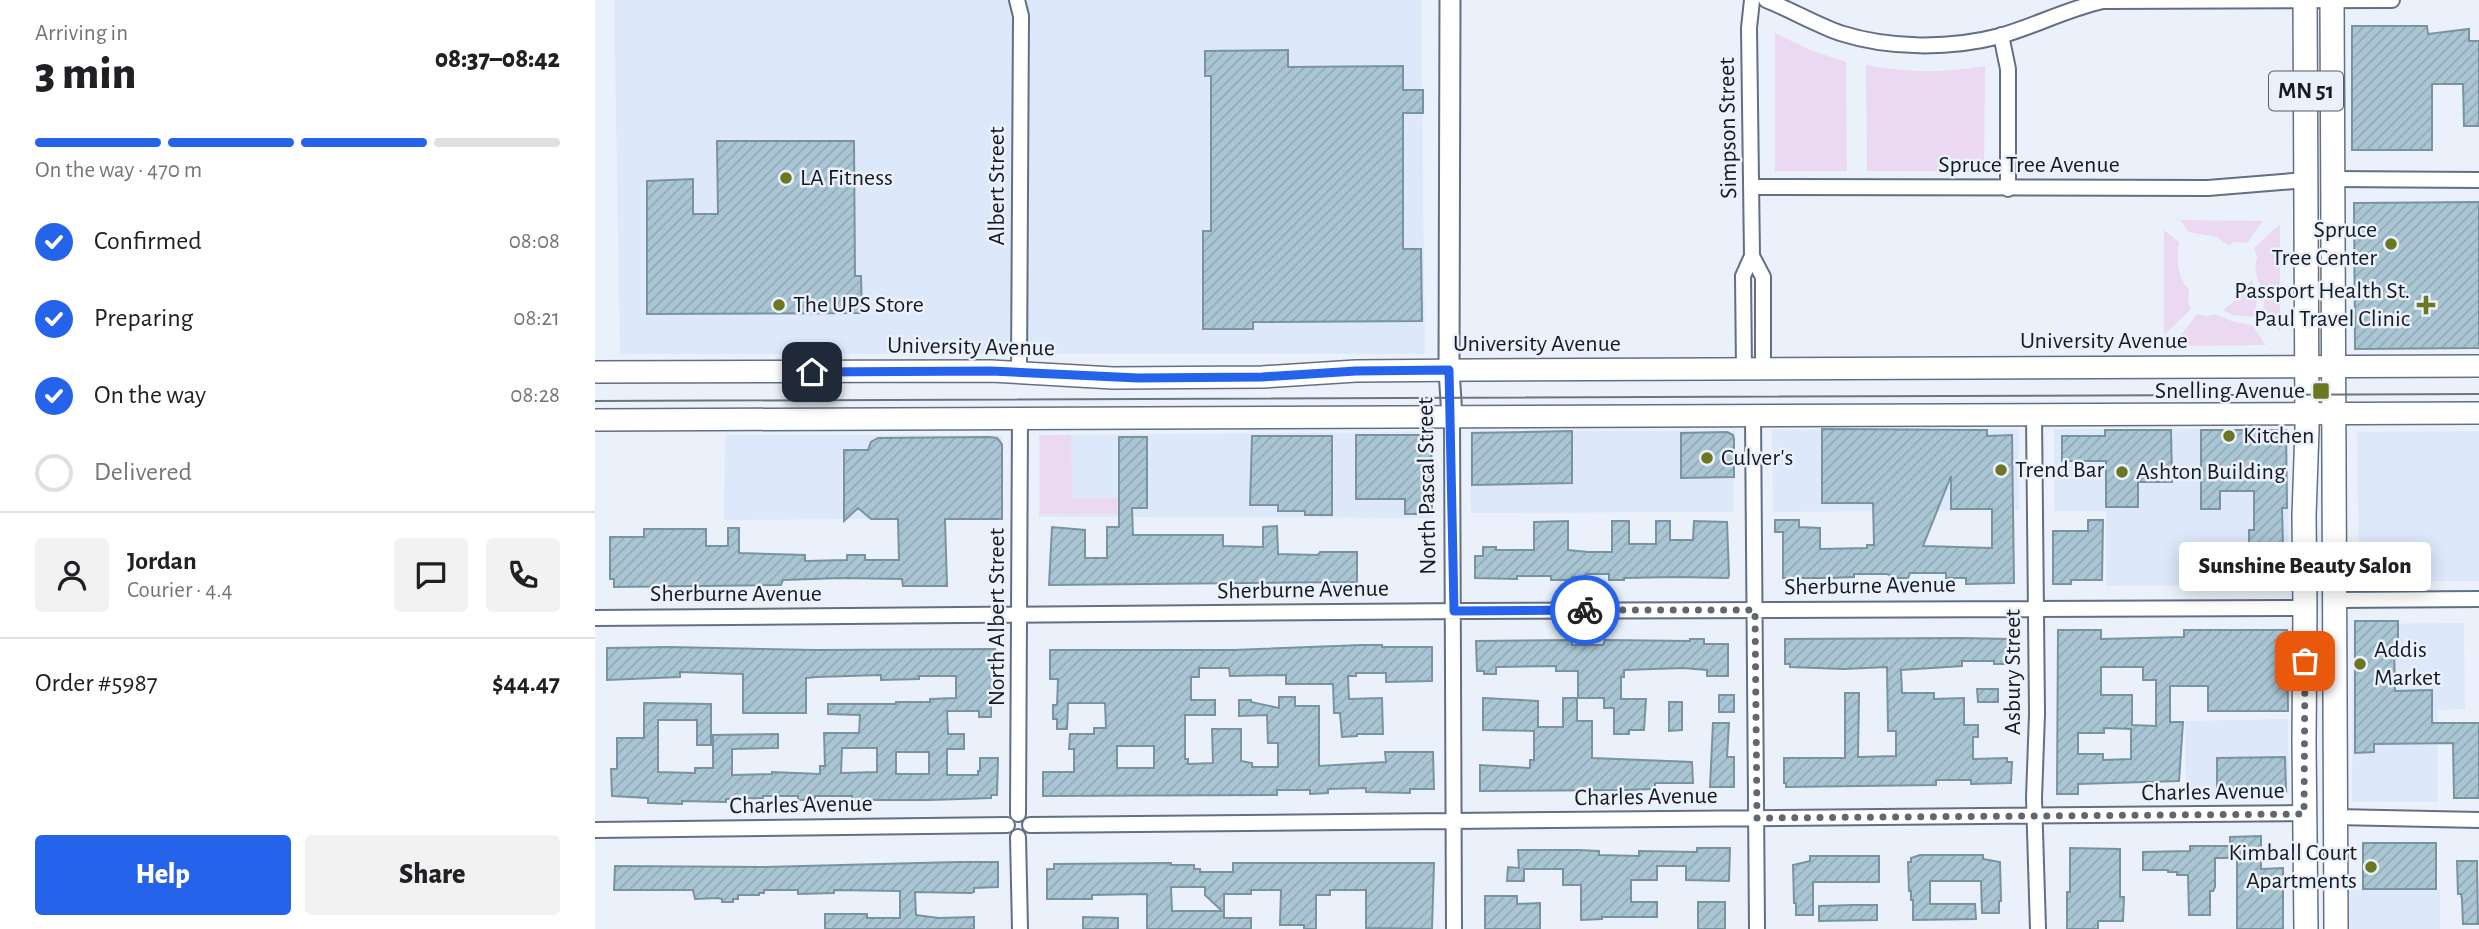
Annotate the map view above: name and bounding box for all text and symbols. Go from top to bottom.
text: Arriving in [35,22,128,45]
text: 08:37–08:42 [435,46,560,72]
text: 3 min [35,51,136,97]
street label: Simpson Street [1715,57,1741,199]
road number: MN 51 [2269,72,2343,110]
street label: Albert Street [985,126,1009,246]
street label: Spruce Tree Avenue [1938,153,2120,177]
text: On the way · 470 m [35,159,202,182]
place label: LA Fitness [800,166,893,190]
marker: LA Fitness [778,170,794,186]
place label: Spruce Tree Center [2271,218,2377,270]
icon: check [35,223,73,261]
text: Confirmed [94,228,202,254]
text: 08:08 [509,230,560,253]
marker: Spruce Tree Center [2383,236,2399,252]
place label: Passport Health St. Paul Travel Clinic [2234,279,2410,331]
place label: The UPS Store [793,293,924,317]
marker: Passport Health St. Paul Travel Clinic [2416,295,2436,315]
marker: The UPS Store [771,297,787,313]
icon: check [35,300,73,338]
text: Preparing [94,305,193,331]
text: 08:21 [513,307,560,330]
street label: University Avenue [2020,329,2188,353]
street label: University Avenue [1453,332,1621,356]
street label: University Avenue [887,334,1055,360]
pin [782,342,842,402]
icon: home [793,353,831,391]
icon: check [35,377,73,415]
place label: Snelling Avenue [2155,379,2305,403]
marker: Snelling Avenue [2311,381,2331,401]
text: On the way [94,382,206,408]
text: 08:28 [510,384,560,407]
street label: North Pascal Street [1413,397,1441,575]
place label: Kitchen [2243,424,2314,448]
marker: Kitchen [2221,428,2237,444]
place label: Culver's [1721,446,1793,470]
marker: Culver's [1699,450,1715,466]
place label: Trend Bar [2015,458,2105,482]
text: Delivered [94,459,192,485]
place label: Ashton Building [2136,460,2286,484]
marker: Trend Bar [1993,462,2009,478]
marker: Ashton Building [2114,464,2130,480]
street label: North Albert Street [985,527,1009,706]
button: person [35,538,109,612]
button: chat [394,538,468,612]
button: phone [486,538,560,612]
callout: Sunshine Beauty Salon [2179,542,2431,591]
text: Jordan [127,548,197,574]
text: Sunshine Beauty Salon [2199,555,2411,578]
street label: Sherburne Avenue [1784,573,1956,599]
courier [1550,575,1620,645]
street label: Sherburne Avenue [1217,577,1389,603]
text: Courier · 4.4 [127,579,233,602]
street label: Sherburne Avenue [650,582,822,606]
icon: bike [1566,591,1604,629]
street label: Asbury Street [2001,609,2025,735]
pin [2275,631,2335,691]
place label: Addis Market [2374,638,2441,690]
icon: bag [2286,642,2324,680]
marker: Addis Market [2352,656,2368,672]
text: Order #5987 [35,670,158,696]
text: $44.47 [492,670,560,696]
street label: Charles Avenue [2141,779,2285,805]
street label: Charles Avenue [1574,784,1718,810]
street label: Charles Avenue [729,792,873,818]
button: Help [35,835,291,915]
button: Share [305,835,560,915]
place label: Kimball Court Apartments [2228,841,2357,893]
marker: Kimball Court Apartments [2363,859,2379,875]

